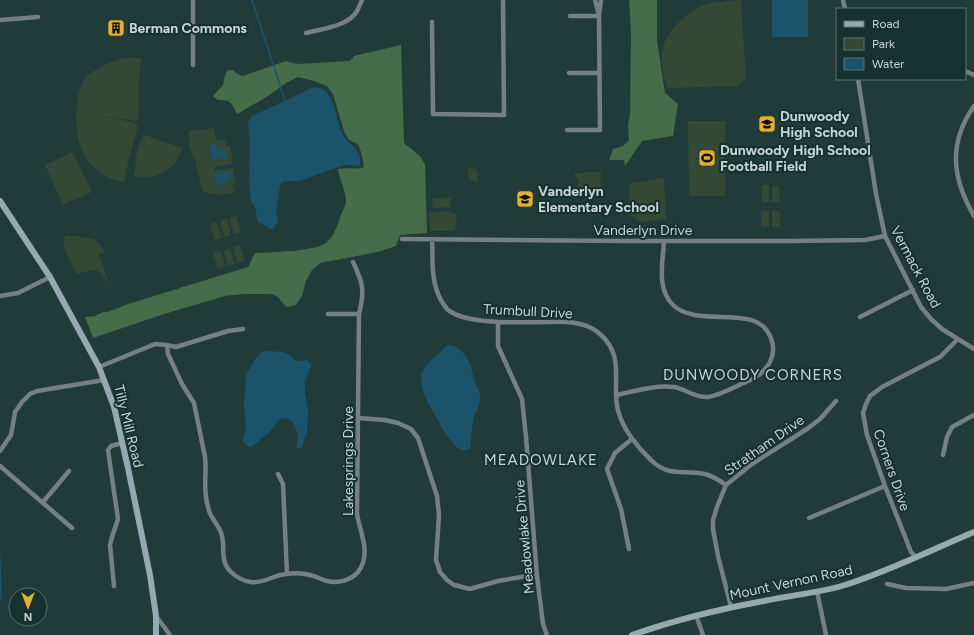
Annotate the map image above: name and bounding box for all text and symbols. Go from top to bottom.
legend [836,8,966,80]
text: Road [872,17,900,31]
building icon: Berman Commons [106,18,126,38]
place label: Berman Commons [129,20,247,37]
text: Park [872,37,895,51]
text: Water [872,57,904,71]
place label: Dunwoody High School [780,108,858,141]
school or university icon: Dunwoody High School [757,114,777,134]
place label: Dunwoody High School Football Field [720,142,871,175]
sports icon: Dunwoody High School Football Field [697,148,717,168]
place label: Vanderlyn Elementary School [538,183,659,216]
school or university icon: Vanderlyn Elementary School [515,189,535,209]
street label: Vanderlyn Drive [594,222,693,239]
street label: Vermack Road [887,223,944,311]
street label: Trumbull Drive [483,301,573,322]
district label: DUNWOODY CORNERS [663,366,843,384]
street label: Tilly Mill Road [110,383,147,469]
street label: Lakesprings Drive [340,406,357,516]
street label: Stratham Drive [721,411,808,479]
street label: Corners Drive [870,427,914,514]
district label: MEADOWLAKE [484,451,598,469]
street label: Meadowlake Drive [511,479,538,595]
street label: Mount Vernon Road [728,561,854,604]
north arrow [8,587,48,627]
text: N [24,610,32,623]

